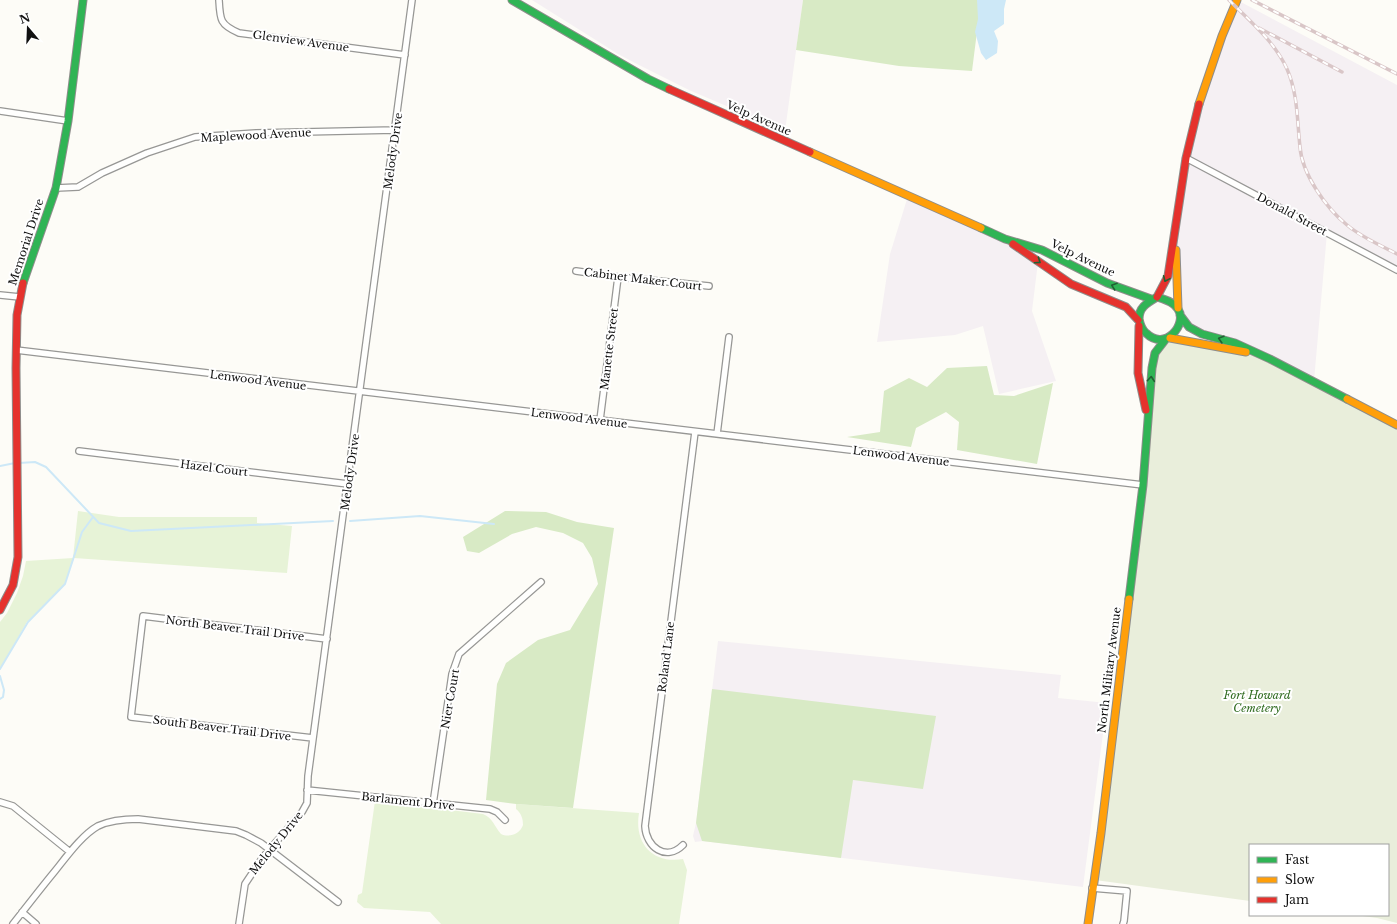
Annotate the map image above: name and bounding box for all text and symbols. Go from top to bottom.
north arrow [8,8,48,48]
text: N [18,10,33,27]
street label: Glenview Avenue [252,27,350,55]
street label: Velp Avenue [723,97,794,139]
street label: Melody Drive [381,112,405,190]
street label: Maplewood Avenue [200,125,312,145]
street label: Donald Street [1254,190,1330,239]
street label: Memorial Drive [5,197,47,287]
street label: Velp Avenue [1048,236,1117,280]
one-way arrow [1034,256,1041,264]
street label: Cabinet Maker Court [583,265,704,293]
one-way arrow [1163,275,1171,282]
one-way arrow [1111,282,1118,290]
street label: Manette Street [597,306,621,391]
one-way arrow [1217,335,1224,344]
street label: Lenwood Avenue [209,367,307,393]
one-way arrow [1147,376,1156,382]
street label: Lenwood Avenue [530,405,628,431]
street label: Melody Drive [338,433,362,511]
street label: Lenwood Avenue [852,443,950,469]
street label: Hazel Court [179,457,250,479]
street label: North Military Avenue [1094,606,1124,734]
street label: North Beaver Trail Drive [165,613,305,643]
street label: Roland Lane [655,621,677,693]
street label: Nier Court [438,667,462,730]
park label: Fort Howard Cemetery [1222,688,1291,715]
street label: South Beaver Trail Drive [152,713,292,743]
street label: Barlament Drive [361,789,455,813]
street label: Melody Drive [246,809,306,877]
legend [1249,844,1389,916]
text: Fast [1285,852,1310,867]
text: Slow [1285,872,1315,887]
text: Jam [1283,892,1309,907]

